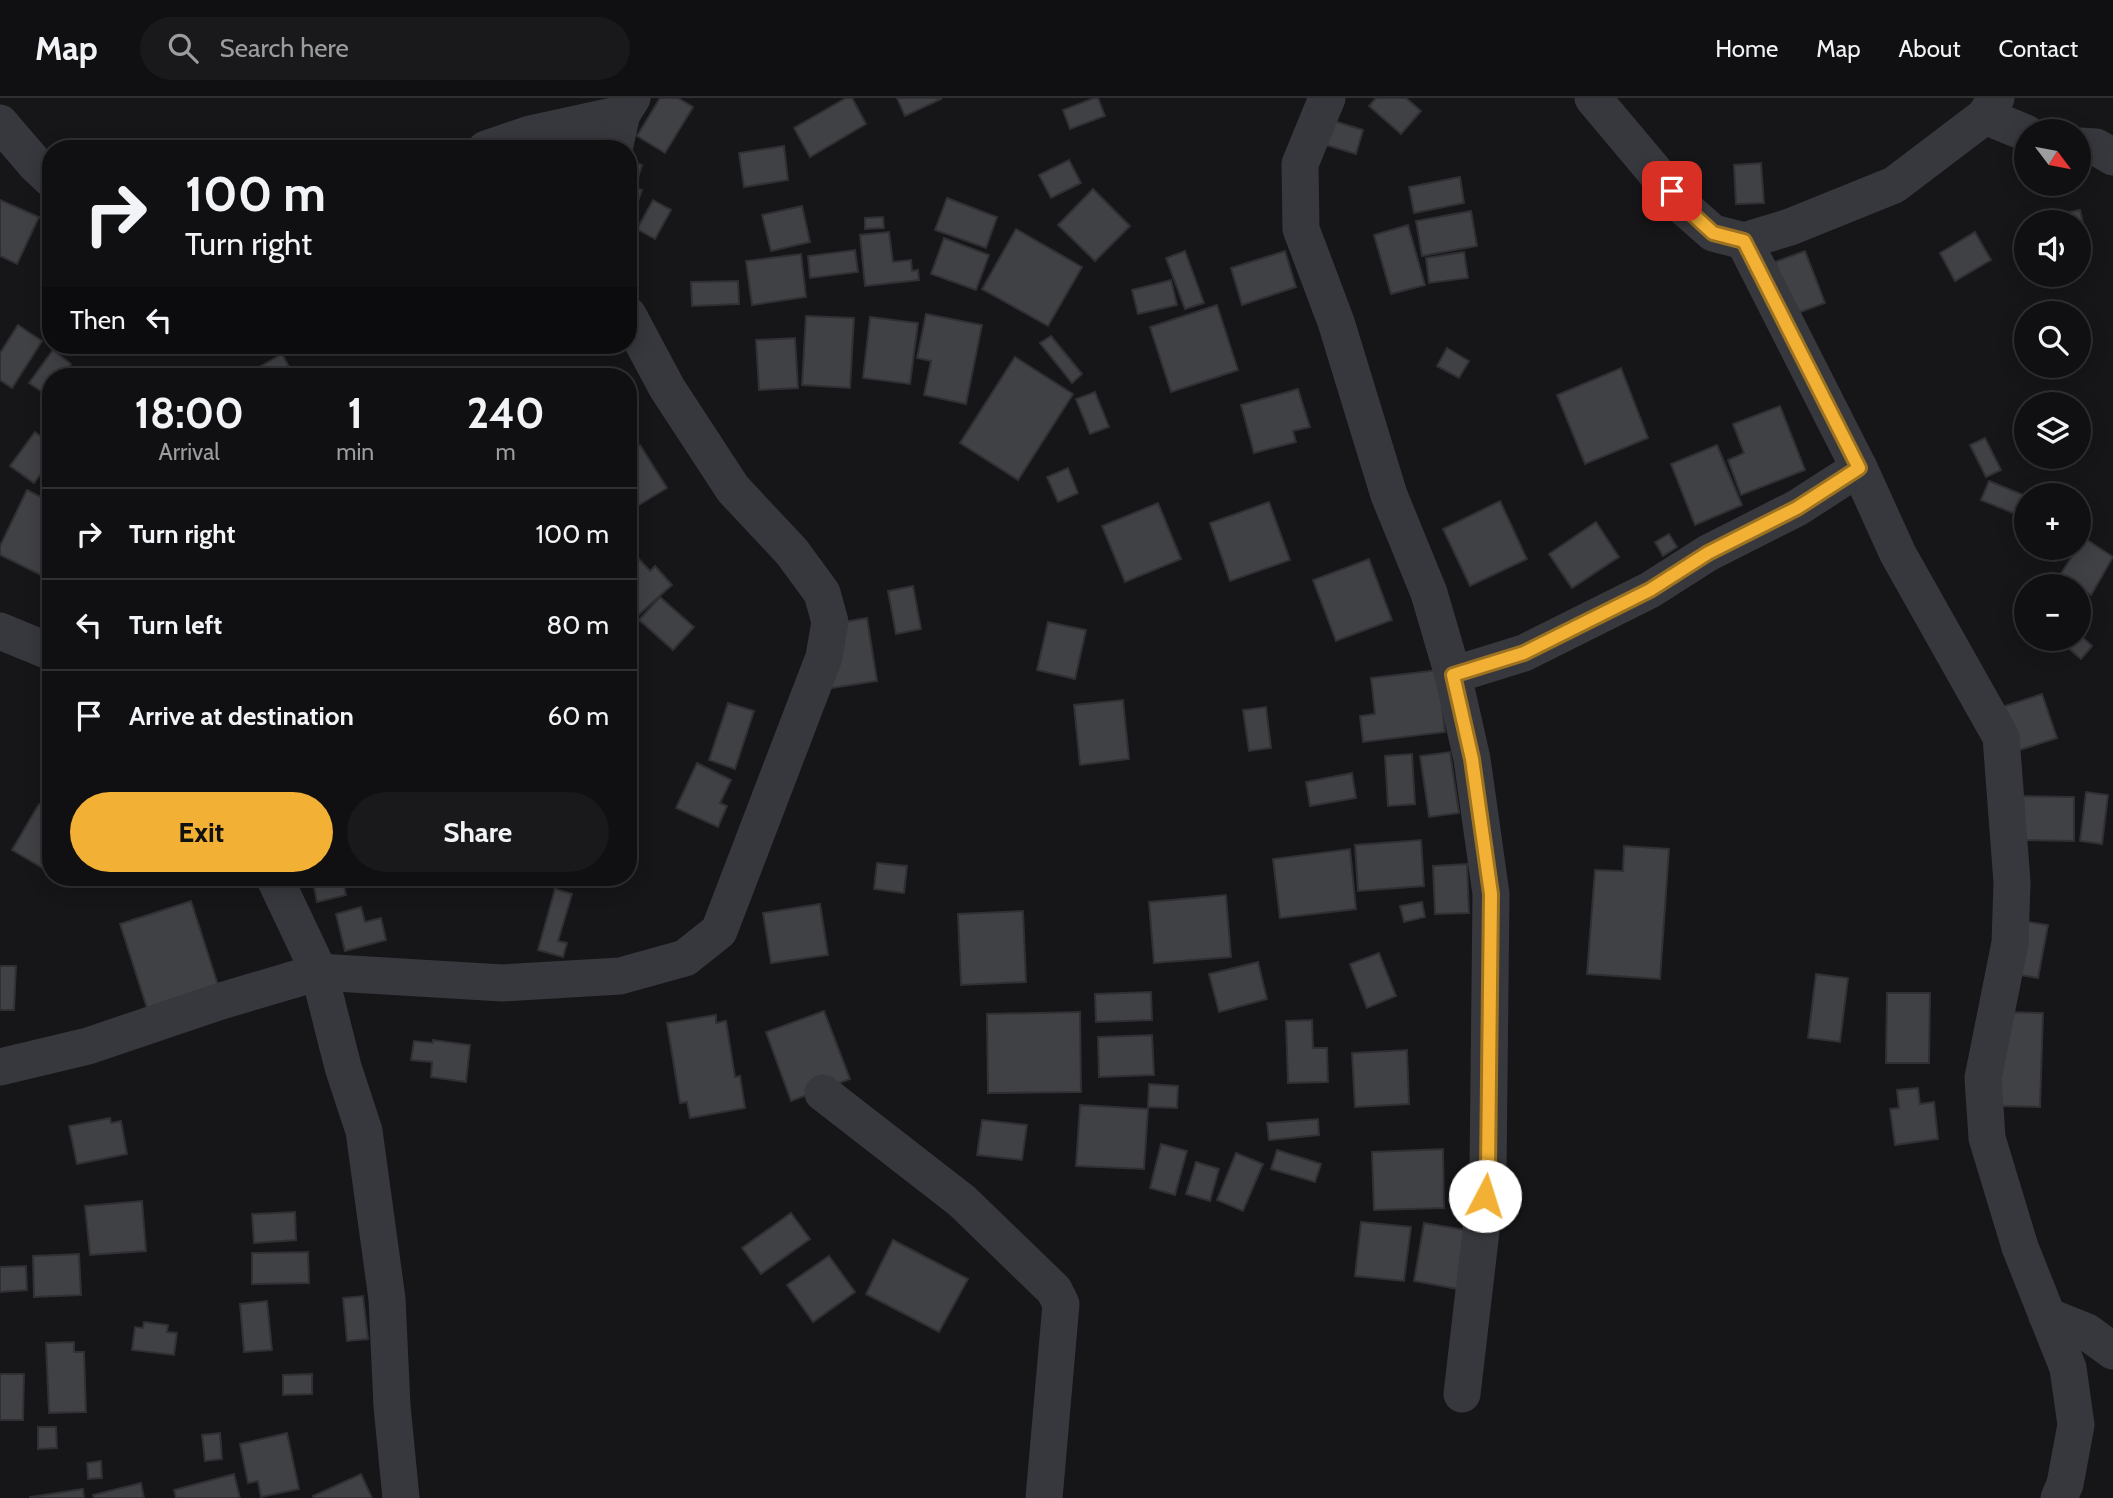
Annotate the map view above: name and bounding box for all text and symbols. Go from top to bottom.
search box [140,17,630,80]
text: Map [35,28,98,68]
icon: search [164,29,202,67]
text: Search here [220,32,349,64]
text: Home [1715,34,1778,63]
text: Map [1816,34,1861,63]
text: About [1899,34,1961,63]
text: Contact [1999,34,2078,63]
north arrow [2014,119,2091,196]
map controls [2014,119,2091,651]
pin [1642,161,1702,221]
text: 100 m [185,164,326,223]
icon: right [70,168,161,259]
icon: arrive [1653,172,1691,210]
button: sound [2014,210,2091,287]
text: Turn right [185,224,312,263]
icon: left [140,301,178,339]
button: search [2014,301,2091,378]
text: Then [70,304,126,336]
text: 18:00 [134,387,244,439]
text: 1 [348,387,363,439]
text: 240 [467,387,545,439]
button: layers [2014,392,2091,469]
text: Arrival [159,438,220,466]
text: min [336,438,374,466]
text: m [496,438,516,466]
button: + [2014,483,2091,560]
icon: right [70,515,108,553]
text: Turn right [129,518,235,550]
text: 100 m [536,518,609,550]
button: − [2014,574,2091,651]
icon: left [70,606,108,644]
text: Turn left [129,609,222,641]
text: 80 m [546,609,609,641]
icon: arrive [70,697,108,735]
text: Arrive at destination [129,700,354,732]
text: 60 m [547,700,609,732]
button: Exit [70,792,333,872]
button: Share [347,792,609,872]
position arrow [1448,1159,1522,1233]

